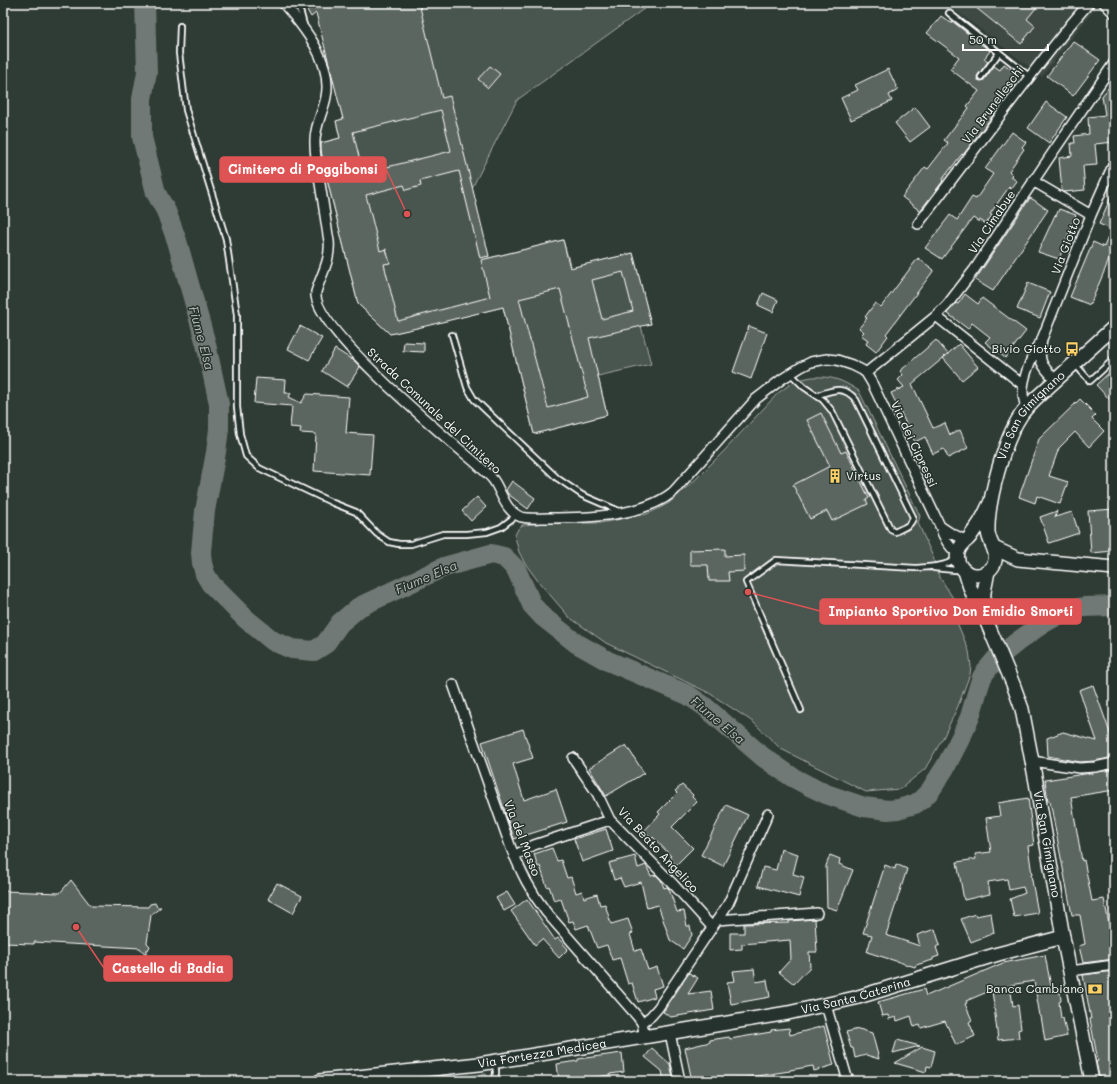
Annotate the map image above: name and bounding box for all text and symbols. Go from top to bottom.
scale bar [963,26,1048,52]
text: 50 m [969,31,997,47]
street label: Via Brunelleschi [958,62,1027,147]
callout: Cimitero di Poggibonsi [220,157,386,182]
text: Cimitero di Poggibonsi [228,160,378,177]
street label: Via Cimabue [964,186,1018,256]
street label: Via Giotto [1047,215,1083,277]
water label: Fiume Elsa [186,304,219,372]
place label: Bivio Giotto [992,340,1061,356]
bus stop icon: Bivio Giotto [1064,341,1080,357]
street label: Strada Comunale del Cimitero [364,344,505,477]
street label: Via San Gimignano [993,367,1068,462]
street label: Via dei Cipressi [888,398,942,489]
place label: Virtus [846,467,881,483]
building icon: Virtus [827,468,843,484]
water label: Fiume Elsa [392,556,460,597]
callout: Impianto Sportivo Don Emidio Smorti [820,599,1081,624]
text: Impianto Sportivo Don Emidio Smorti [829,602,1073,619]
water label: Fiume Elsa [688,692,749,747]
street label: Via San Gimignano [1031,789,1065,899]
street label: Via del Masso [501,797,545,878]
street label: Via Beato Angelico [615,803,703,896]
callout: Castello di Badia [104,956,232,981]
text: Castello di Badia [112,959,224,976]
street label: Via Santa Caterina [799,973,912,1017]
place label: Banca Cambiano [986,980,1084,996]
bank icon: Banca Cambiano [1087,981,1103,997]
street label: Via Fortezza Medicea [476,1034,608,1071]

